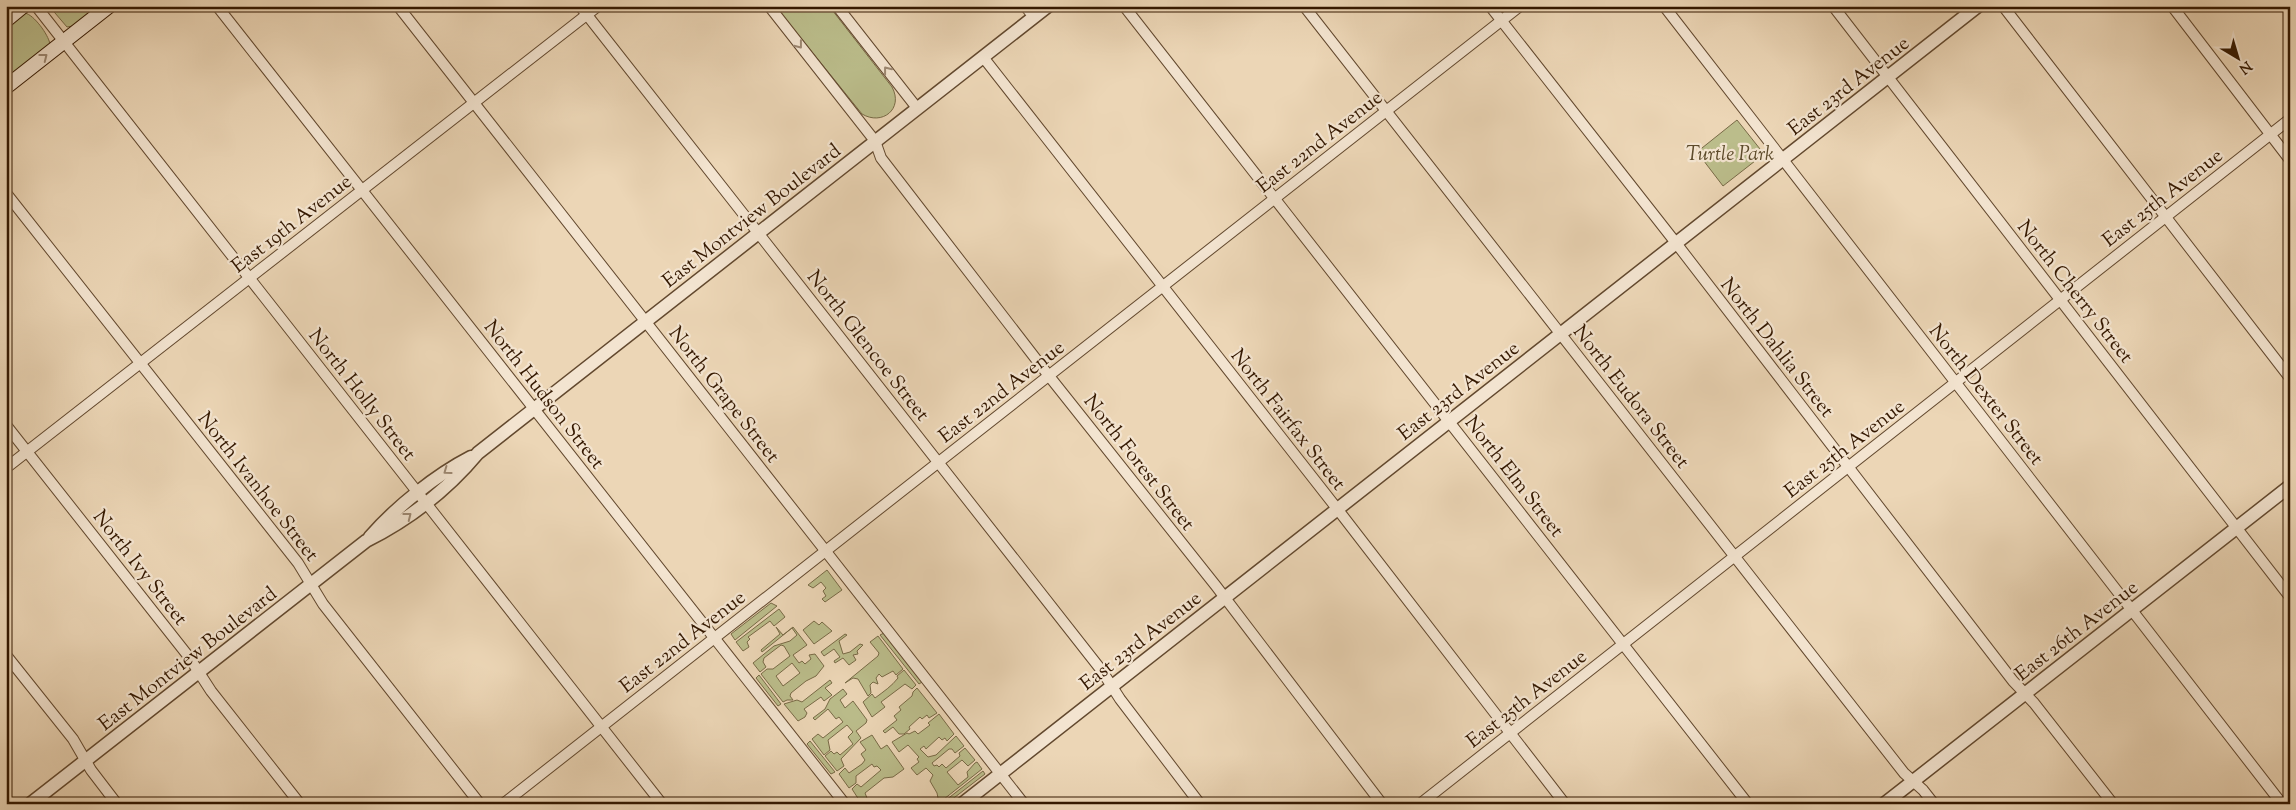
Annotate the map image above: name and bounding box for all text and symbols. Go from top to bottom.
street label: East 23rd Avenue [1783,30,1917,144]
north arrow [2214,32,2264,82]
one-way arrow [793,39,802,48]
one-way arrow [39,53,48,62]
text: N [2234,55,2255,78]
one-way arrow [885,67,893,76]
street label: East 22nd Avenue [1251,84,1390,201]
street label: East Montview Boulevard [657,138,848,296]
park label: Turtle Park [1686,141,1774,170]
street label: East 25th Avenue [2097,143,2230,255]
street label: East 19th Avenue [226,169,359,281]
street label: North Cherry Street [2009,215,2139,370]
street label: North Glencoe Street [799,265,935,428]
street label: North Dahlia Street [1712,273,1840,425]
street label: North Hudson Street [476,315,611,476]
street label: North Dexter Street [1921,319,2050,472]
street label: North Eudora Street [1565,320,1695,476]
street label: North Grape Street [660,321,786,470]
street label: North Holly Street [300,323,422,468]
street label: East 22nd Avenue [933,334,1072,451]
street label: East 23rd Avenue [1393,335,1527,449]
street label: North Fairfax Street [1222,343,1352,498]
street label: North Forest Street [1075,389,1201,538]
street label: East 25th Avenue [1779,394,1912,506]
street label: North Ivanhoe Street [189,407,325,569]
street label: North Elm Street [1456,411,1570,545]
one-way arrow [443,465,453,474]
street label: North Ivy Street [85,505,194,633]
one-way arrow [402,513,411,521]
street label: East 26th Avenue [2010,575,2145,689]
street label: East Montview Boulevard [93,581,284,739]
street label: East 22nd Avenue [614,584,753,701]
street label: East 23rd Avenue [1075,585,1209,699]
street label: East 25th Avenue [1461,644,1594,756]

